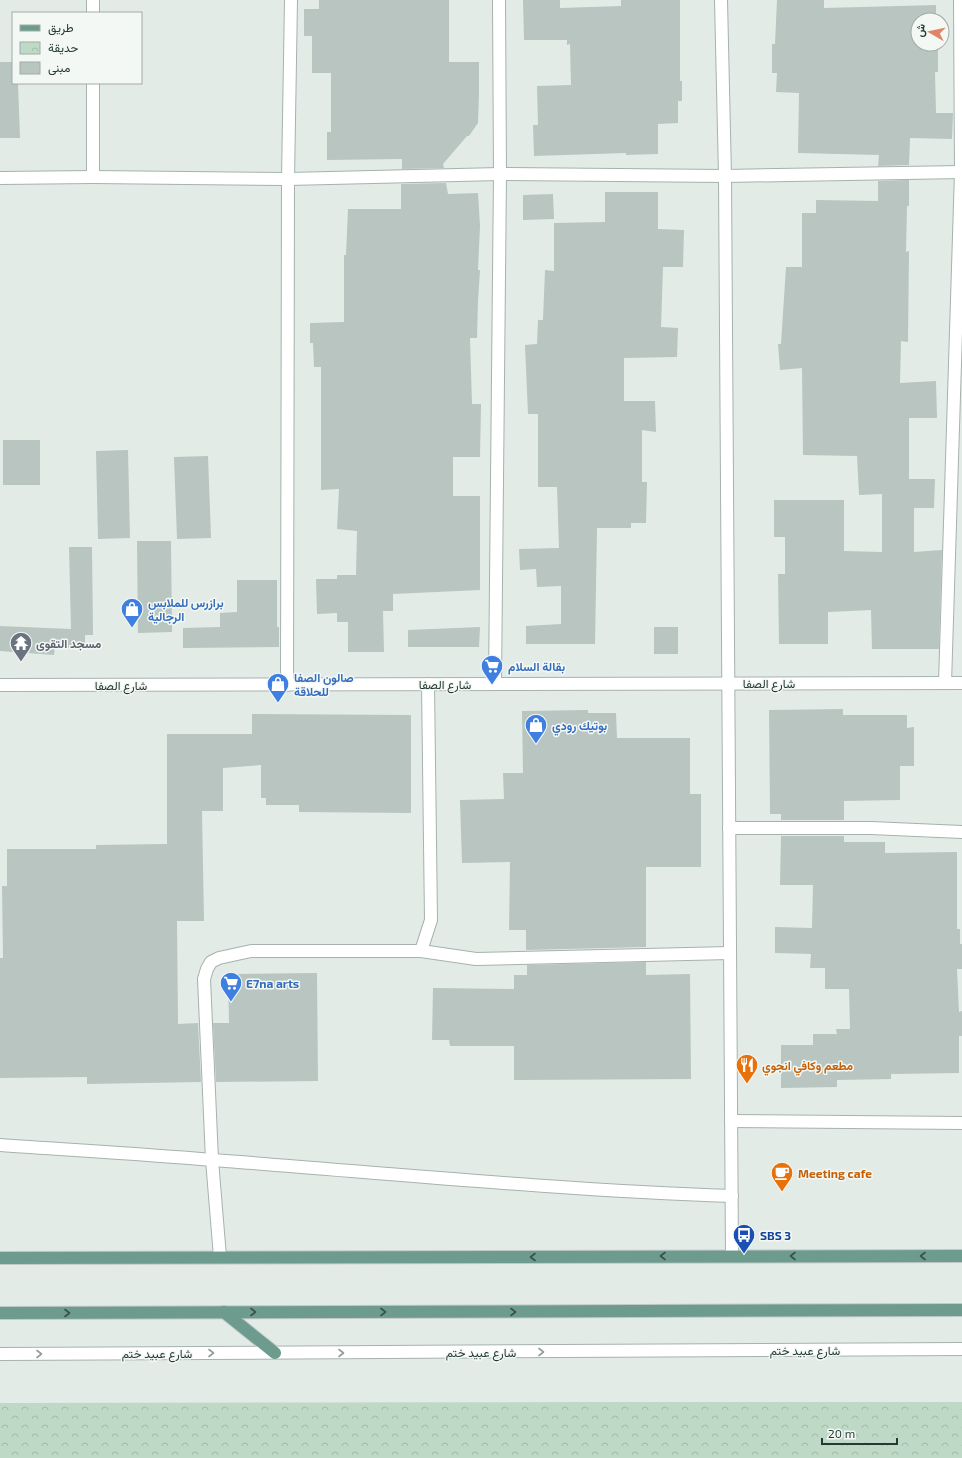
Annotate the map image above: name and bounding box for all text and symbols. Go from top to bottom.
legend [12,12,142,84]
north arrow [910,12,950,52]
text: طريق [48,20,74,36]
text: ش [912,23,928,38]
text: حديقة [48,40,78,55]
text: مبنى [48,60,70,76]
place label: برازرس للملابس الرجالية [148,595,224,625]
shop icon: برازرس للملابس الرجالية [119,596,145,629]
temple icon: مسجد التقوى [8,630,34,663]
place label: مسجد التقوى [36,636,102,652]
supermarket icon: بقالة السلام [479,653,505,686]
place label: بقالة السلام [508,659,565,675]
place label: صالون الصفا للحلاقة [294,670,354,698]
shop icon: صالون الصفا للحلاقة [265,671,291,704]
street label: شارع الصفا [743,676,795,693]
street label: شارع الصفا [419,677,471,694]
street label: شارع الصفا [95,678,147,695]
shop icon: بوتيك رودي [523,712,549,745]
place label: بوتيك رودي [552,718,608,736]
supermarket icon: E7na arts [218,970,244,1003]
place label: E7na arts [246,976,299,990]
restaurant icon: مطعم وكافي انجوي [734,1052,760,1085]
place label: مطعم وكافي انجوي [762,1058,854,1076]
cafe icon: Meeting cafe [769,1160,795,1193]
place label: Meeting cafe [798,1166,872,1180]
bus stop icon: SBS 3 [731,1222,757,1255]
place label: SBS 3 [760,1228,791,1242]
one-way arrow [660,1252,666,1260]
one-way arrow [790,1252,796,1260]
one-way arrow [920,1252,926,1260]
one-way arrow [530,1253,536,1261]
one-way arrow [250,1308,256,1316]
one-way arrow [380,1308,386,1316]
one-way arrow [510,1308,516,1316]
one-way arrow [64,1309,70,1317]
street label: شارع عبيد ختم [770,1343,840,1360]
street label: شارع عبيد ختم [446,1345,516,1362]
street label: شارع عبيد ختم [122,1346,192,1363]
one-way arrow [538,1348,544,1356]
one-way arrow [208,1349,214,1357]
one-way arrow [338,1349,344,1357]
one-way arrow [36,1350,42,1358]
scale bar [822,1420,897,1446]
text: 20 m [828,1426,855,1440]

